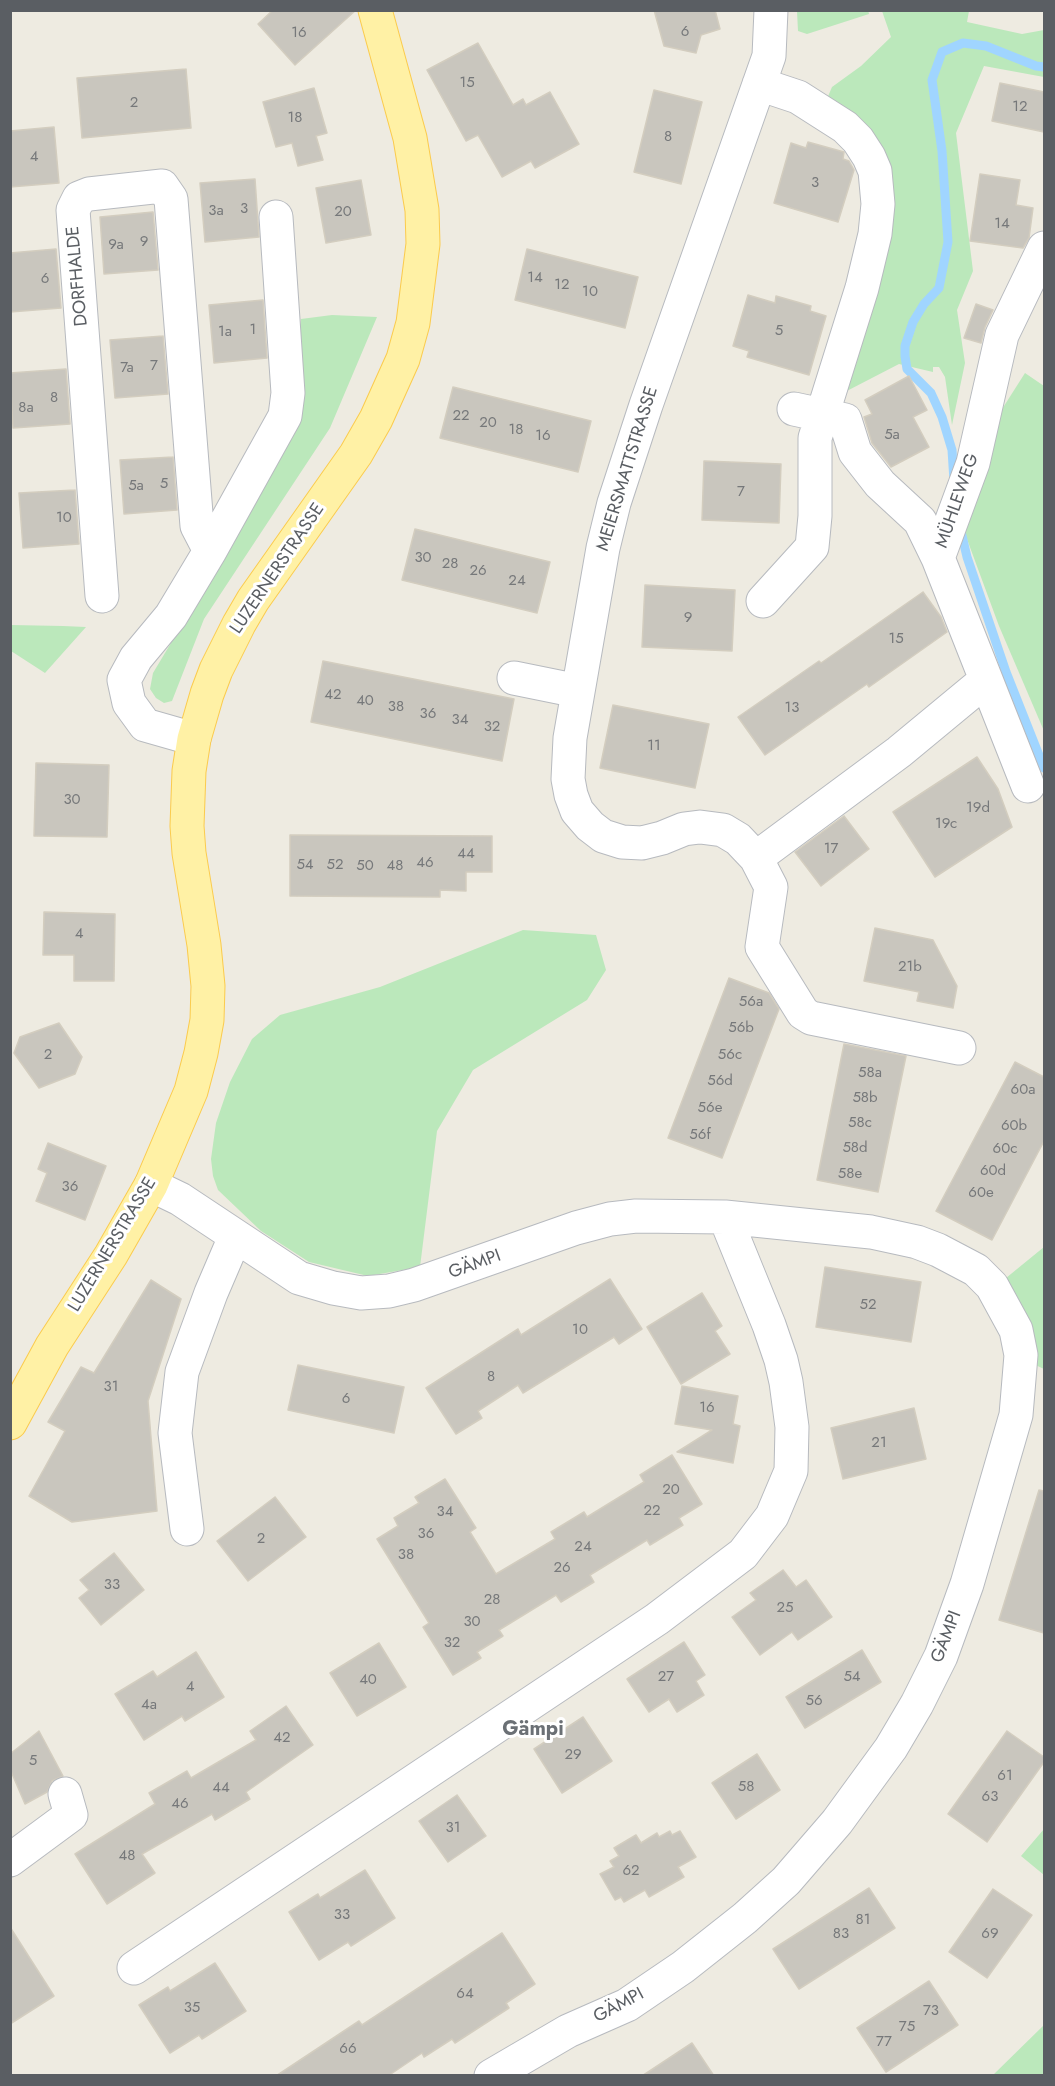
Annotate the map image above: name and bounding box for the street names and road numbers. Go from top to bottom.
street label: DORFHALDE [63,225,93,327]
street label: MEIERSMATTSTRASSE [593,384,663,554]
street label: MÜHLEWEG [932,451,984,551]
street label: LUZERNERSTRASSE [226,500,330,638]
street label: LUZERNERSTRASSE [64,1174,162,1316]
street label: GÄMPI [446,1246,504,1284]
street label: GÄMPI [927,1608,967,1666]
street label: GÄMPI [590,1984,648,2028]

